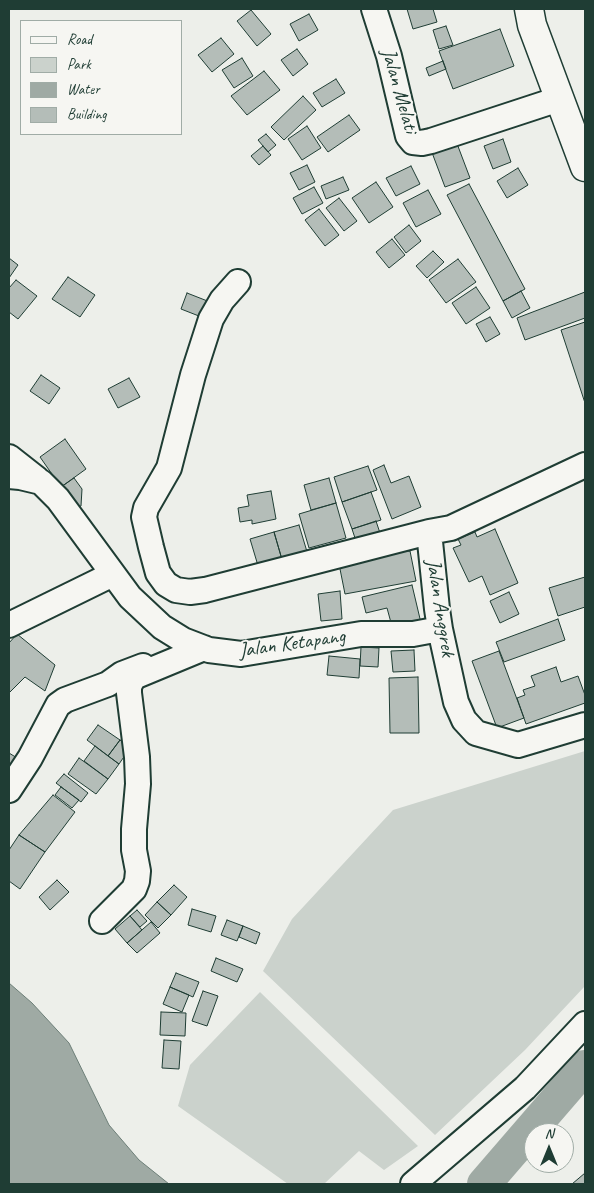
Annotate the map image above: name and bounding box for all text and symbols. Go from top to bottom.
legend [20,20,182,135]
text: Road [67,30,92,49]
street label: Jalan Melati [375,46,423,136]
text: Park [67,55,91,74]
text: Water [67,80,100,99]
text: Building [67,105,106,124]
street label: Jalan Anggrek [420,557,460,659]
street label: Jalan Ketapang [237,624,347,664]
north arrow [524,1123,574,1173]
text: N [545,1125,553,1142]

